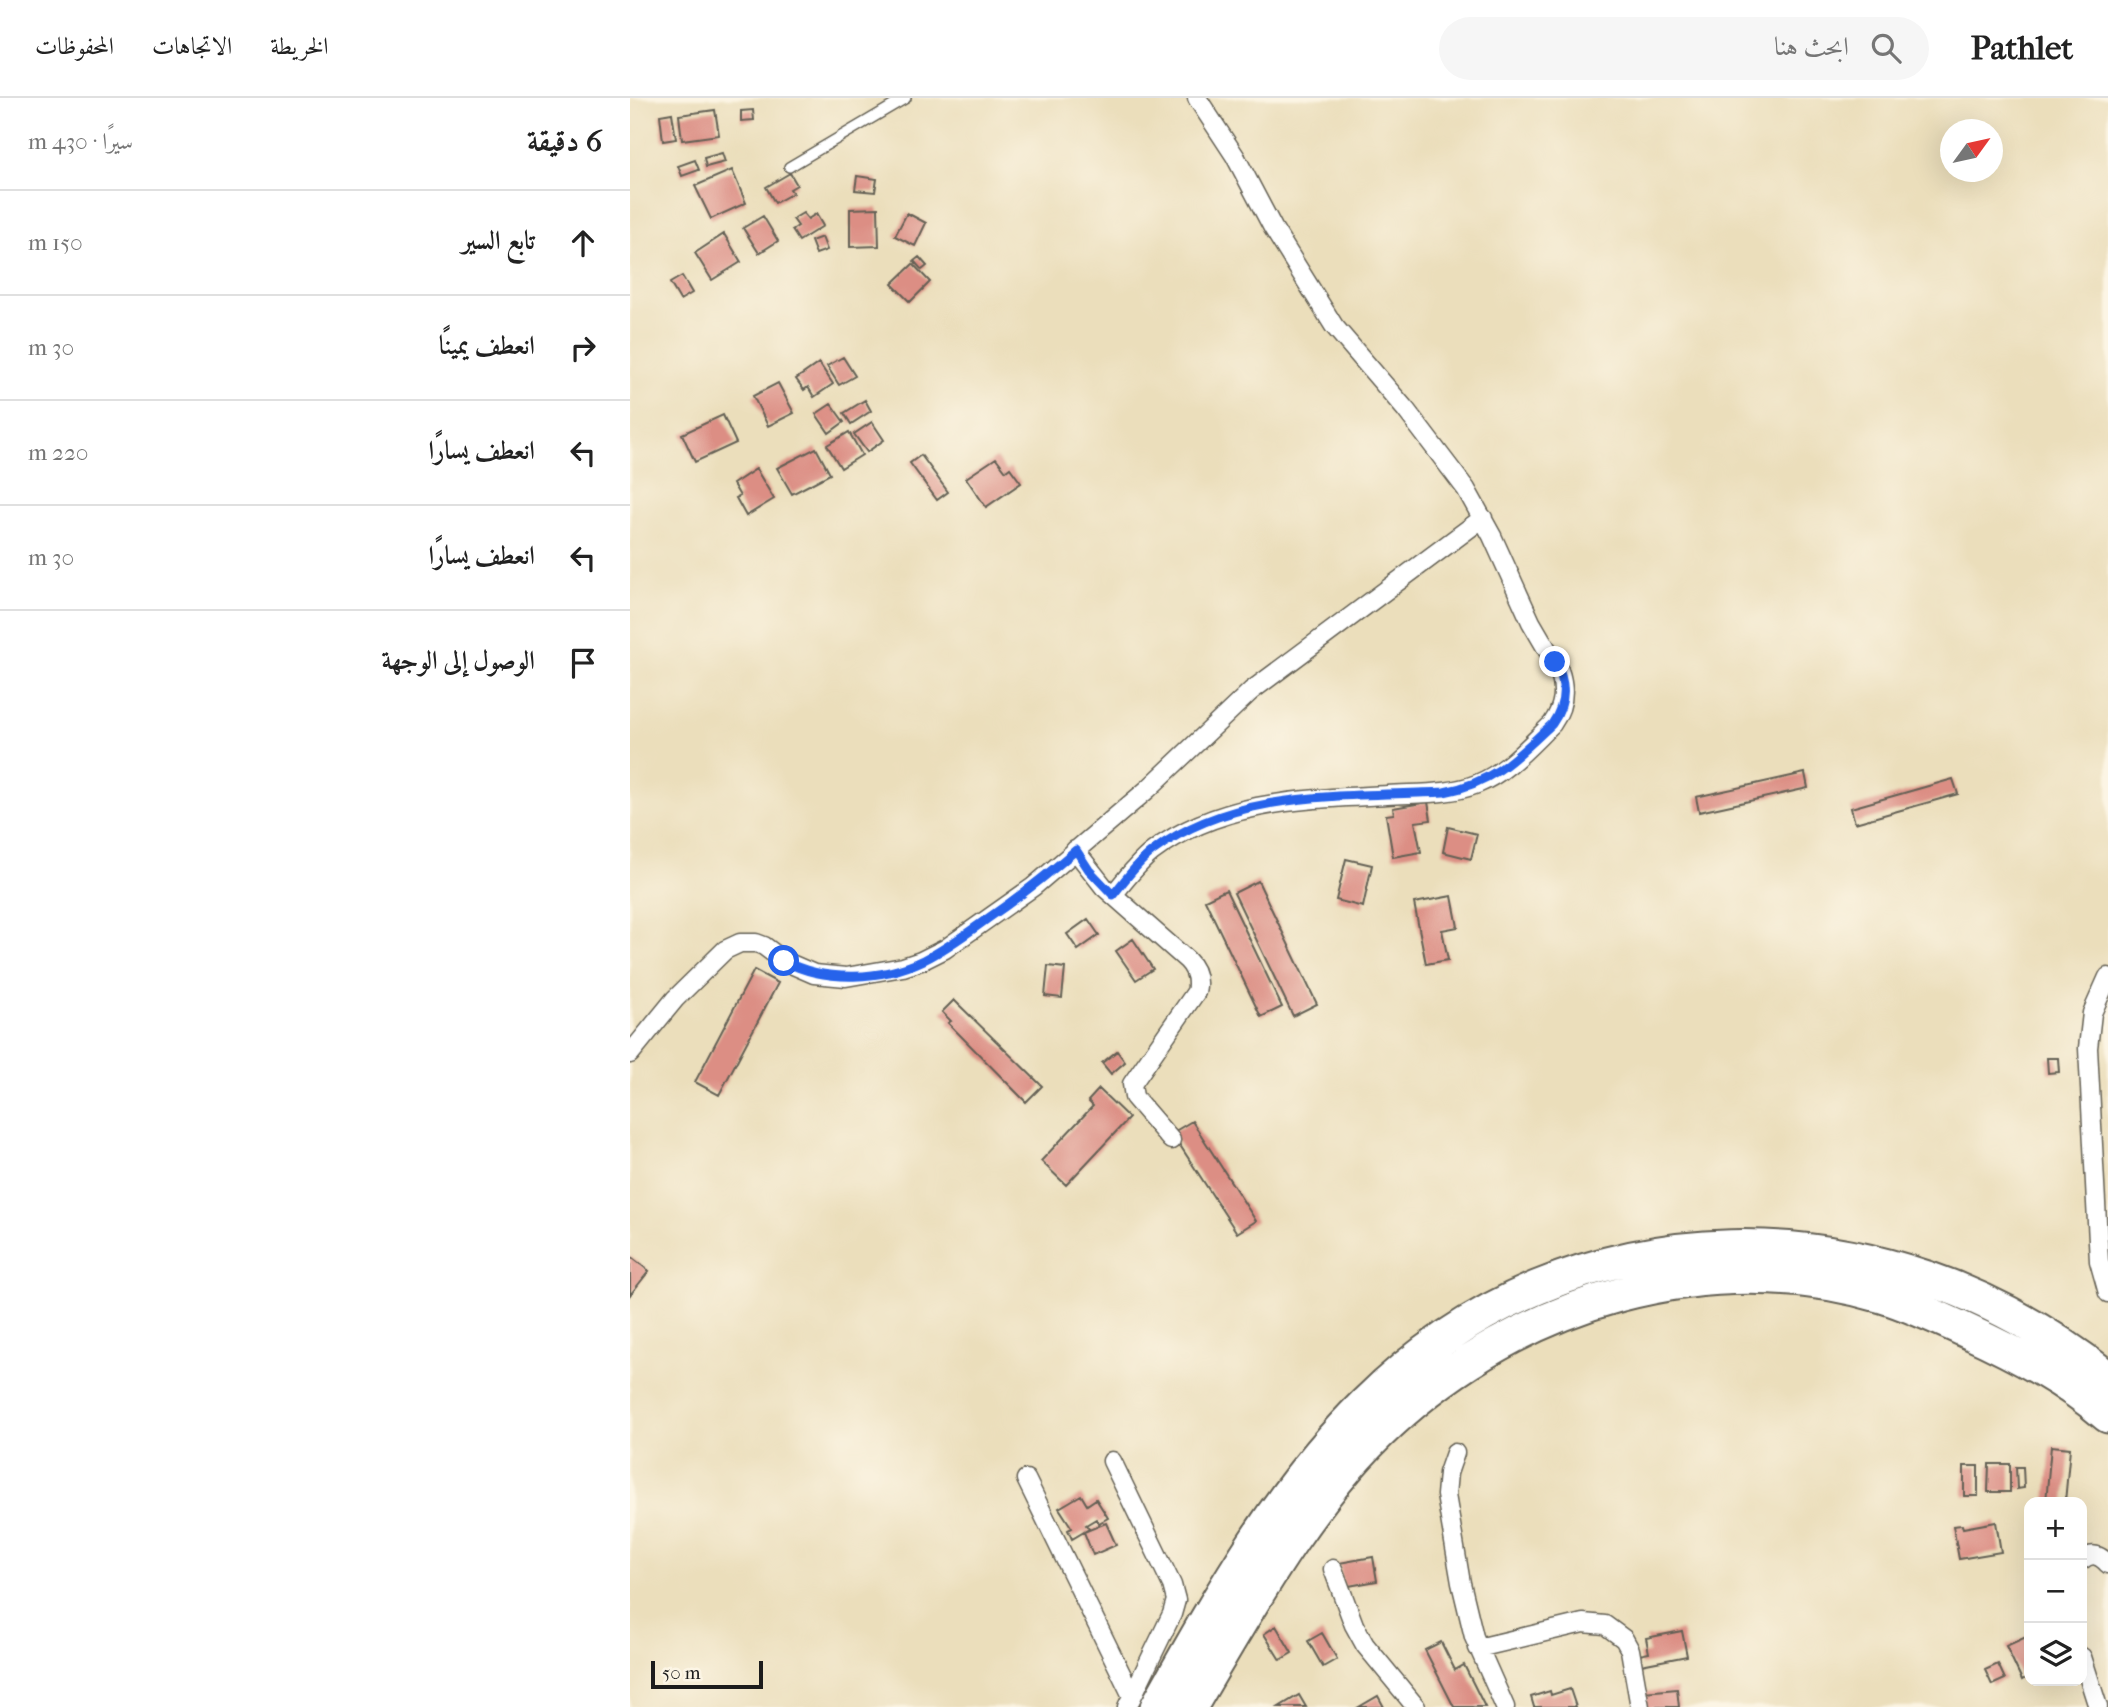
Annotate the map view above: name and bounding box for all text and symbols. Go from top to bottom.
search box [1439,17,1929,80]
icon: search [1867,29,1905,67]
text: Pathlet [1971,29,2073,68]
text: ابحث هنا [1774,31,1849,62]
text: المحفوظات [35,32,114,60]
text: الاتجاهات [152,32,232,60]
text: الخريطة [270,32,329,60]
north arrow [1940,119,2003,182]
text: 6 دقيقة [527,124,602,159]
text: سيرًا · 430 m [28,128,133,155]
icon: ahead [564,224,602,262]
text: تابع السير [462,225,535,256]
text: 150 m [28,229,83,256]
icon: right [564,329,602,367]
text: انعطف يمينًا [439,330,535,361]
text: 30 m [28,334,74,361]
icon: left [564,434,602,472]
text: انعطف يسارًا [428,435,535,466]
text: 220 m [28,439,88,466]
icon: left [564,539,602,577]
text: انعطف يسارًا [428,540,535,571]
text: 30 m [28,544,74,571]
icon: arrive [564,644,602,682]
text: الوصول إلى الوجهة [381,645,535,676]
route end [1539,646,1570,677]
route start [768,945,799,976]
map controls [2024,1497,2087,1686]
button: + [2024,1497,2087,1560]
button: − [2024,1560,2087,1623]
button: layers [2024,1623,2087,1686]
scale bar [651,1658,763,1690]
text: 50 m [662,1662,701,1684]

